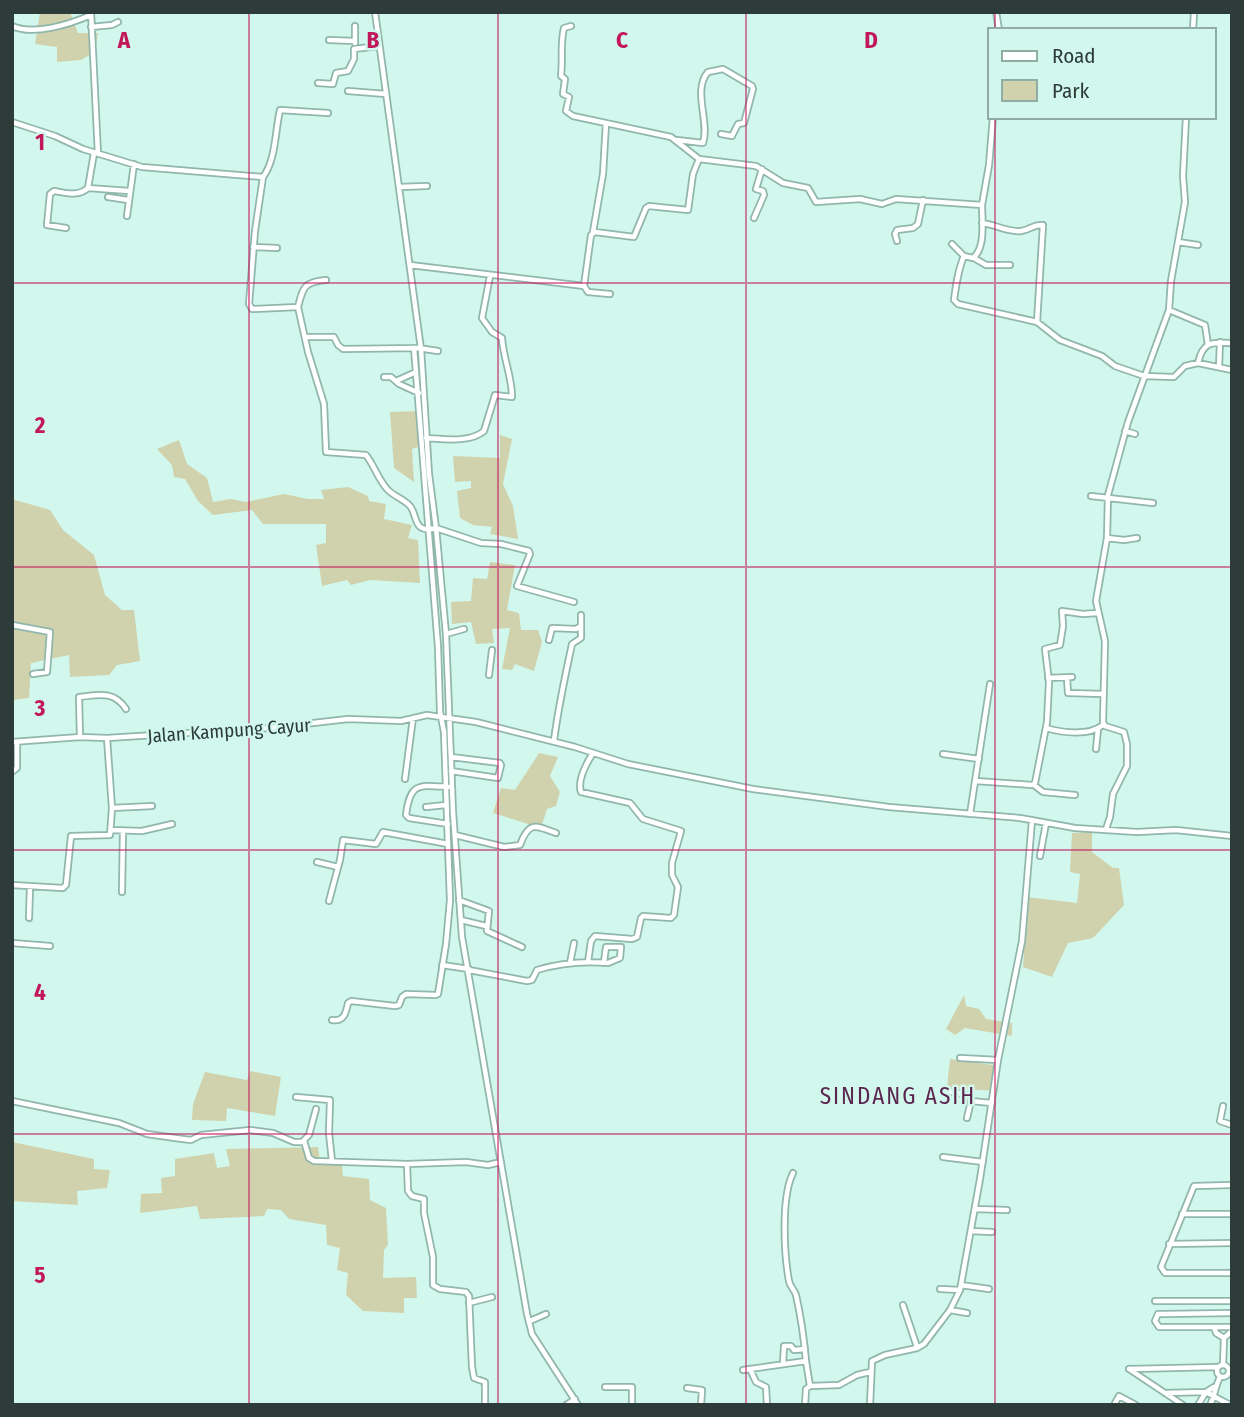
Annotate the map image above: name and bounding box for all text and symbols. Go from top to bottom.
text: A [117,26,131,54]
text: B [367,26,380,54]
text: C [616,26,628,54]
text: D [864,26,878,54]
legend [988,28,1216,119]
text: Road [1052,43,1096,69]
text: Park [1052,78,1090,104]
text: 1 [35,128,45,156]
text: 2 [34,411,46,439]
text: 3 [34,694,46,722]
street label: Jalan Kampung Cayur [147,713,312,748]
text: 4 [34,978,46,1006]
district label: SINDANG ASIH [820,1082,976,1110]
text: 5 [34,1261,46,1289]

